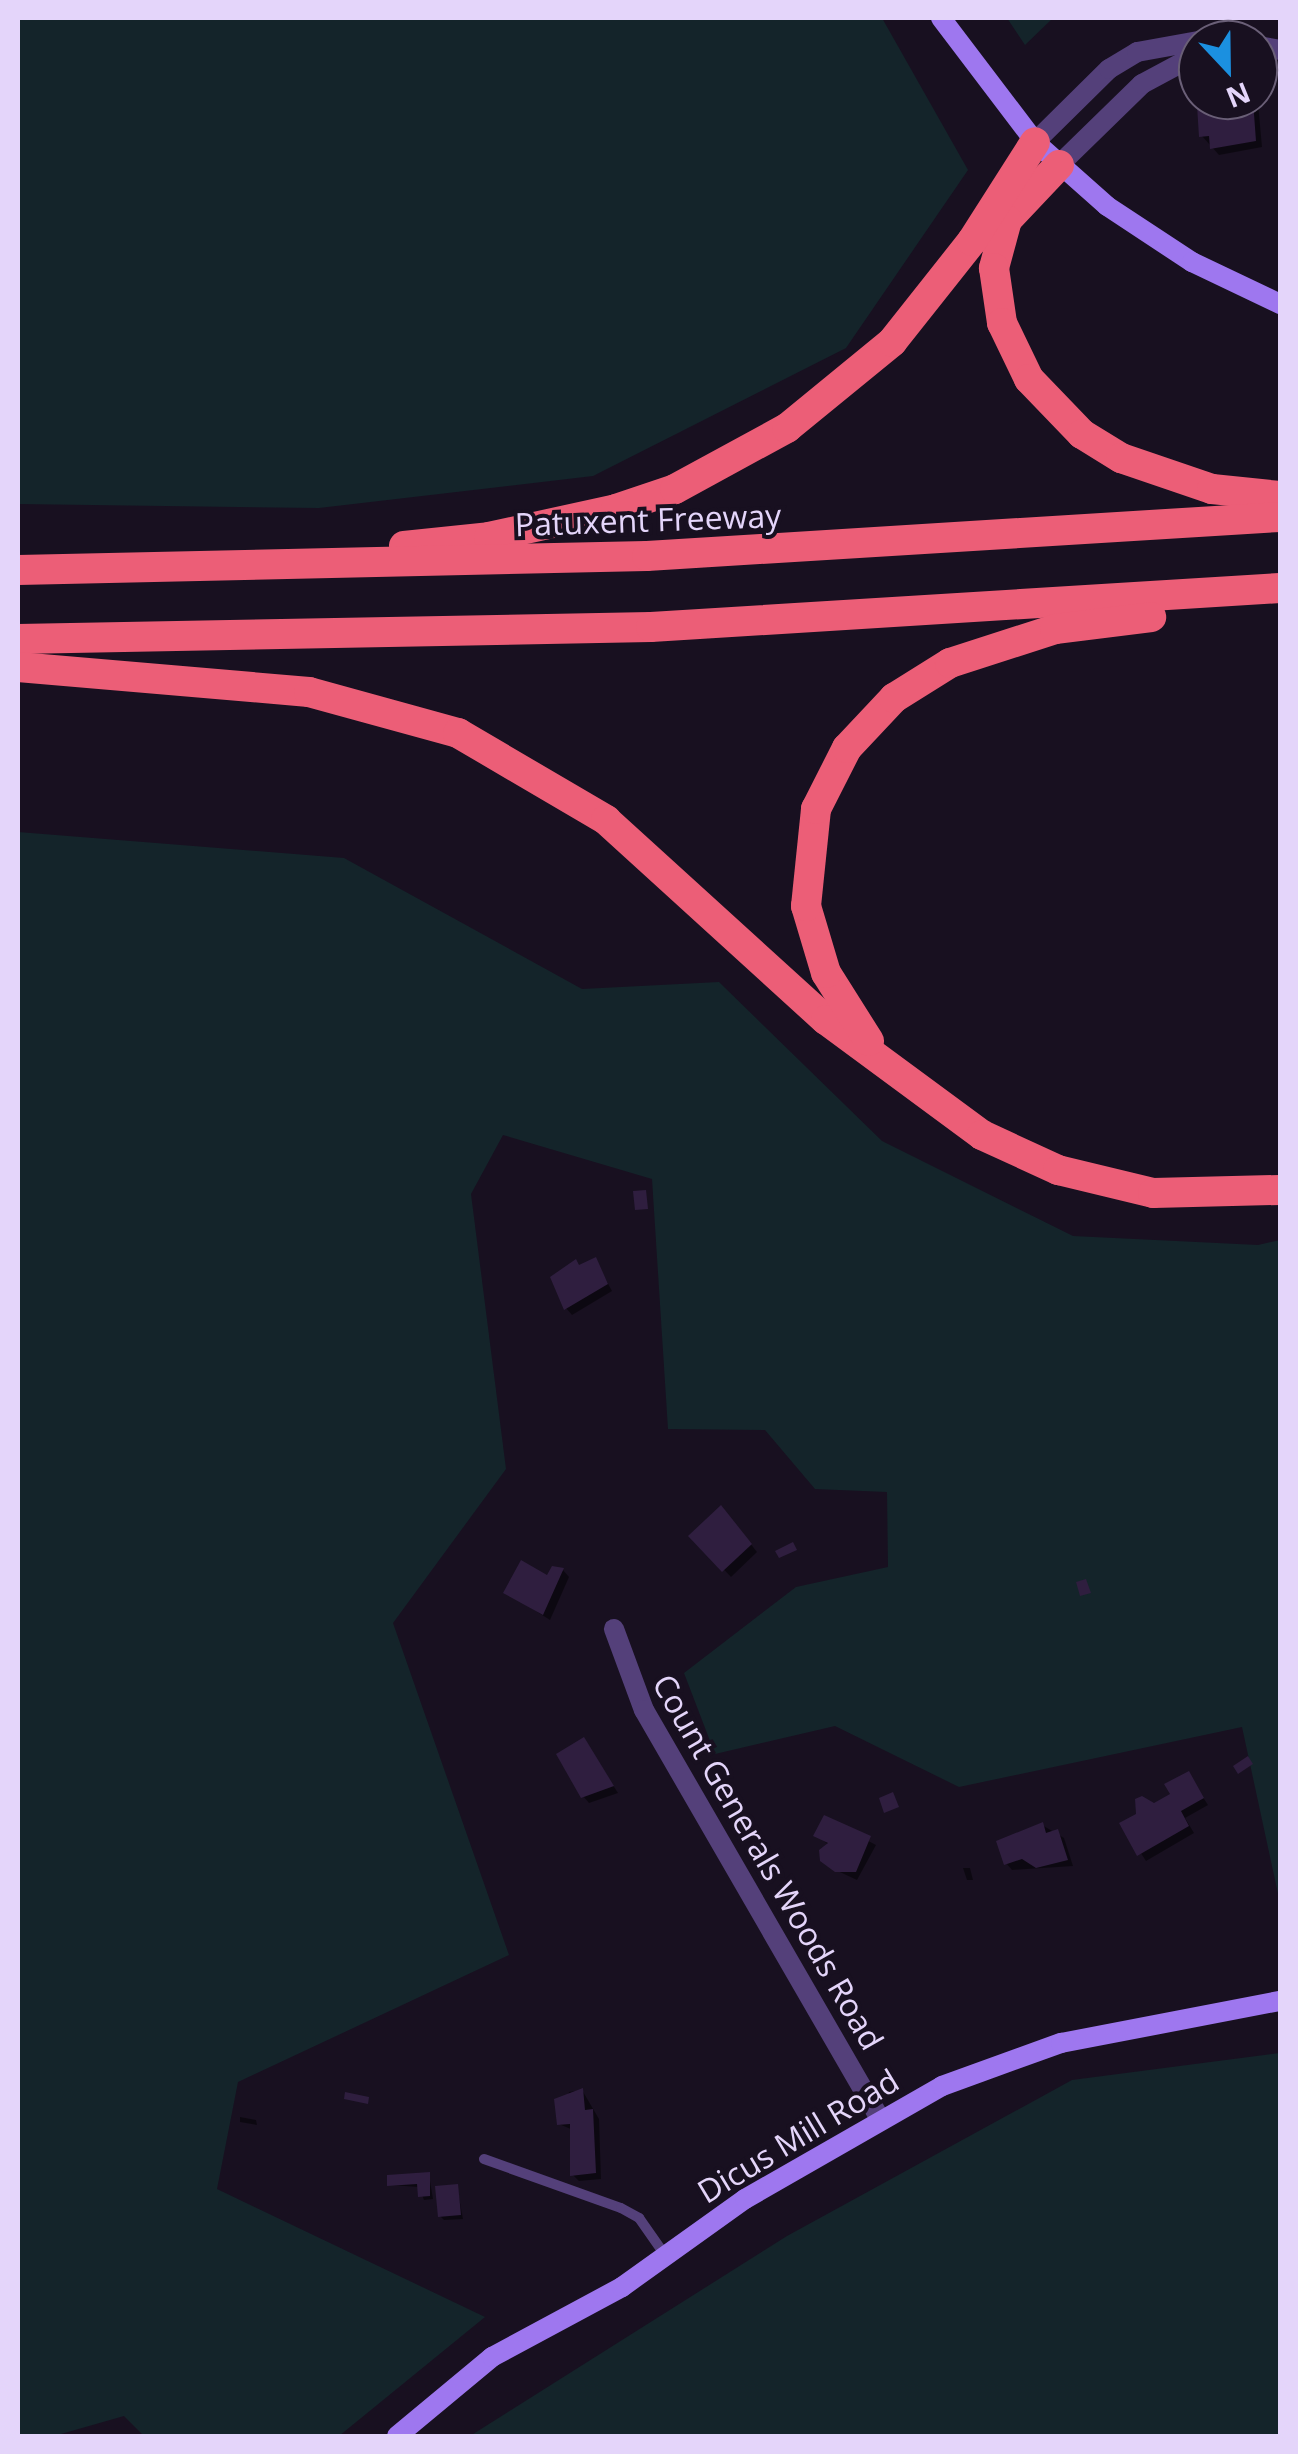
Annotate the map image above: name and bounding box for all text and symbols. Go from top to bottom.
north arrow [1178,20,1278,120]
text: N [1221,74,1256,118]
street label: Patuxent Freeway [514,496,782,544]
street label: Count Generals Woods Road [645,1667,891,2057]
street label: Dicus Mill Road [691,2061,905,2211]

